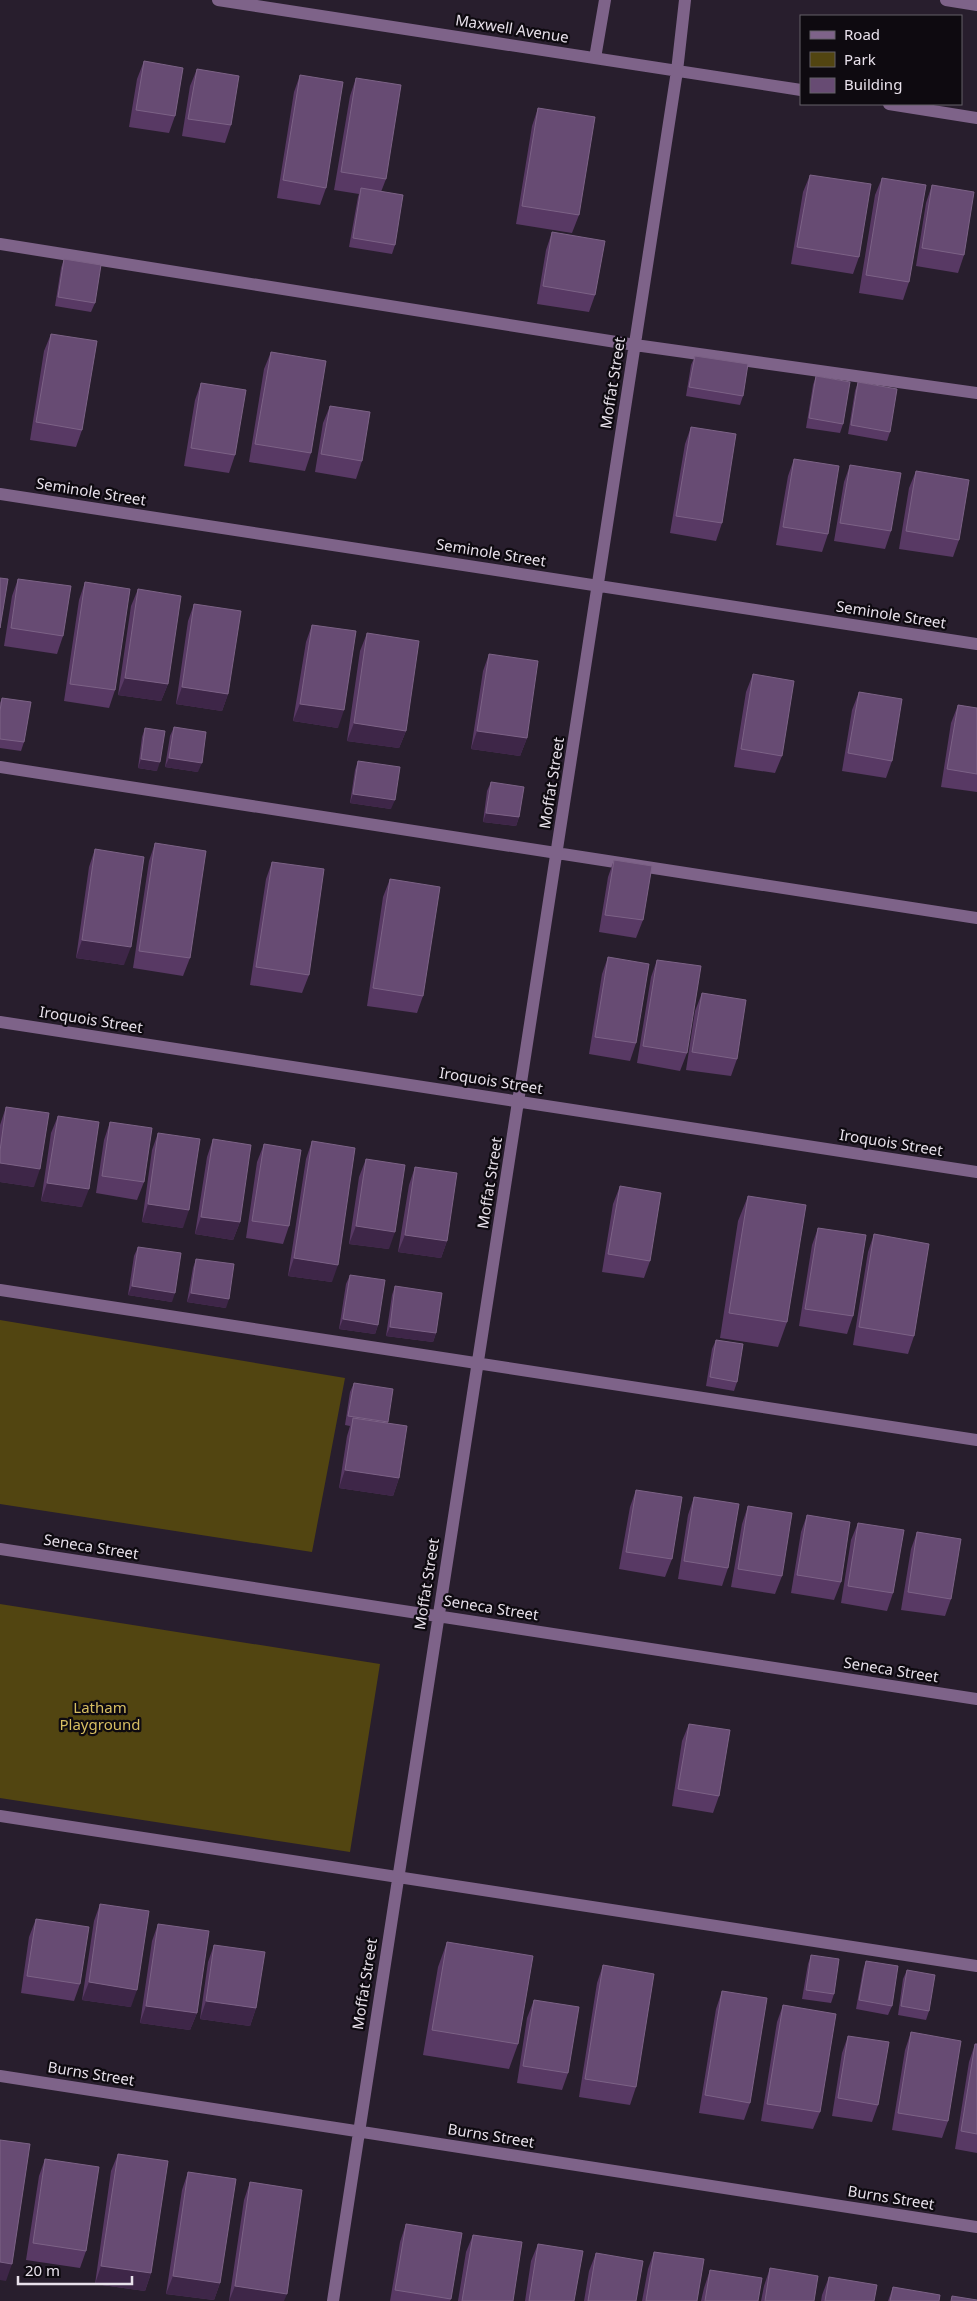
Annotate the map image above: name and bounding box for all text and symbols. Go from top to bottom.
street label: Maxwell Avenue [454,9,570,47]
legend [800,15,962,105]
text: Road [844,24,880,44]
text: Park [844,49,876,69]
text: Building [844,74,902,94]
street label: Moffat Street [595,335,629,430]
street label: Seminole Street [35,472,148,510]
street label: Seminole Street [435,533,548,571]
street label: Seminole Street [835,595,948,633]
street label: Moffat Street [534,735,568,830]
street label: Iroquois Street [38,1001,145,1037]
street label: Iroquois Street [438,1062,545,1098]
street label: Iroquois Street [838,1124,945,1160]
street label: Moffat Street [472,1135,506,1230]
street label: Seneca Street [42,1529,141,1563]
street label: Moffat Street [409,1536,443,1631]
street label: Seneca Street [442,1590,541,1624]
street label: Seneca Street [842,1652,941,1686]
park label: Latham Playground [60,1697,140,1734]
street label: Moffat Street [347,1936,381,2031]
street label: Burns Street [46,2056,136,2090]
street label: Burns Street [446,2118,536,2152]
street label: Burns Street [846,2180,936,2214]
scale bar [18,2254,131,2286]
text: 20 m [25,2260,60,2280]

